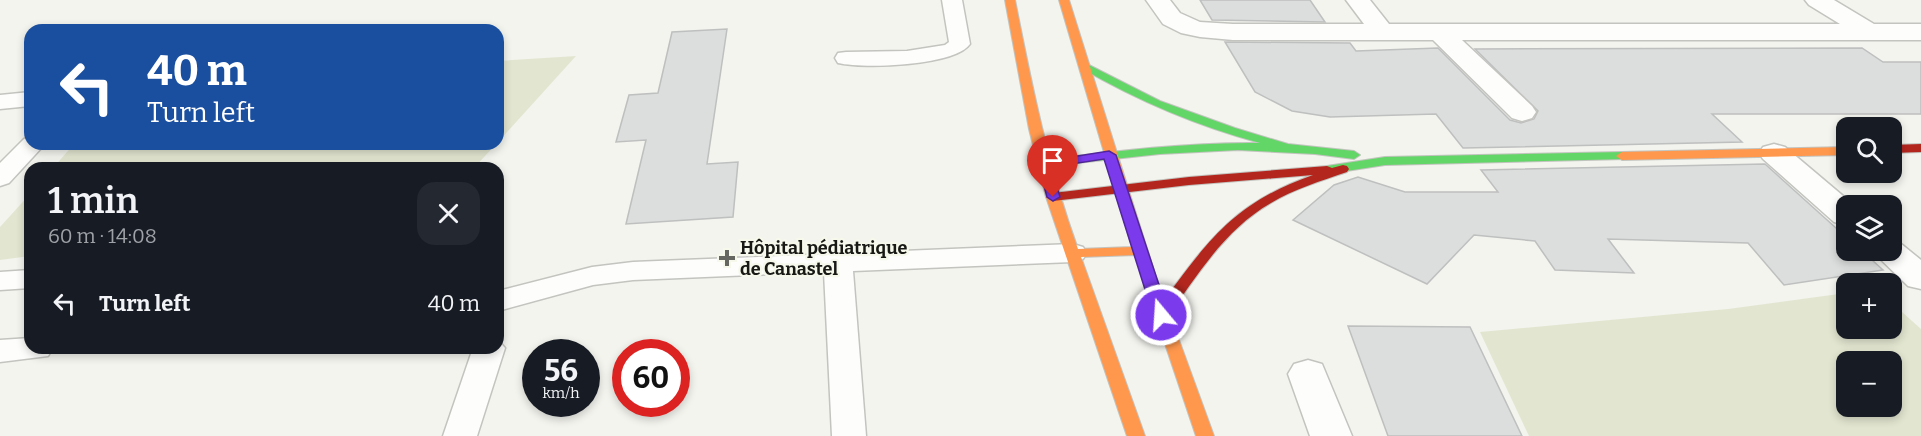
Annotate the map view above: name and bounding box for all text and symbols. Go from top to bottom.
text: 40 m [147,46,247,96]
icon: left [48,48,126,126]
text: Turn left [147,97,255,129]
map controls [1836,117,1902,417]
button: search [1836,117,1902,183]
pin [1027,135,1078,197]
icon: arrive [1036,144,1069,177]
text: 1 min [48,179,139,223]
button: close [417,182,480,245]
button: layers [1836,195,1902,261]
text: 60 m · 14:08 [48,224,157,248]
place label: Hôpital pédiatrique de Canastel [740,237,908,280]
marker: Hôpital pédiatrique de Canastel [718,249,736,267]
button: + [1836,273,1902,339]
position arrow [1129,283,1193,347]
icon: left [48,287,81,320]
text: Turn left [99,290,191,317]
text: 40 m [428,290,480,317]
speed limit sign: 60 [612,339,690,417]
button: − [1836,351,1902,417]
text: 56 [544,353,578,389]
text: km/h [542,384,580,402]

